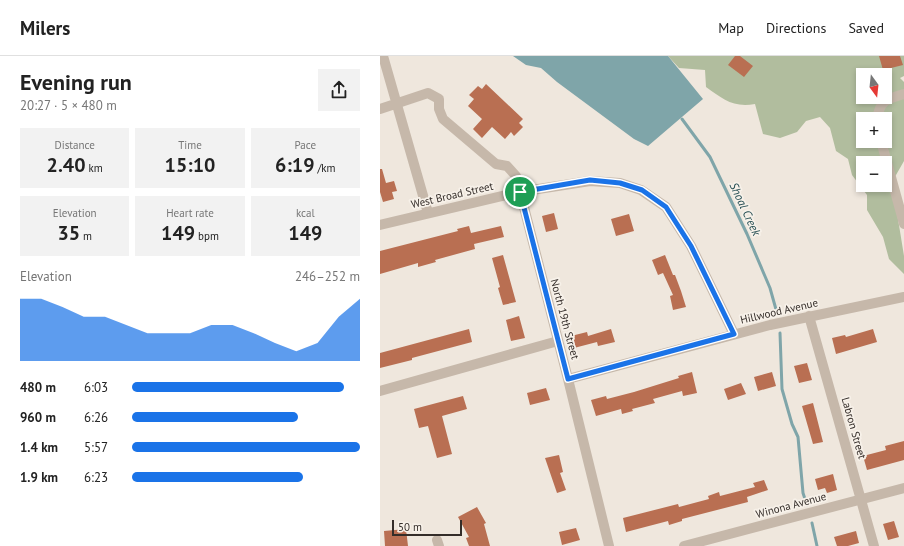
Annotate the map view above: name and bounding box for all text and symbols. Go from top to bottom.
text: Milers [20,16,70,40]
text: Map [718,19,744,37]
text: Directions [766,19,826,37]
text: Saved [848,19,884,37]
text: Evening run [20,68,132,96]
north arrow [856,68,892,104]
map controls [856,68,892,192]
button: share [318,69,360,111]
text: 20:27 · 5 × 480 m [20,97,117,114]
button: + [856,112,892,148]
text: Distance [55,138,95,152]
text: Time [178,138,202,152]
text: Pace [295,138,316,152]
text: 2.40 [47,152,86,178]
text: 15:10 [165,152,215,178]
text: 6:19 [275,152,315,178]
button: − [856,156,892,192]
text: km [86,161,103,175]
text: /km [315,161,336,175]
pin [503,175,537,209]
street label: West Broad Street [410,179,495,211]
water label: Shoal Creek [727,180,765,238]
icon: arrive [509,181,531,203]
text: Elevation [53,206,97,220]
text: Heart rate [166,206,214,220]
text: kcal [296,206,315,220]
text: 35 [57,220,80,246]
text: 149 [161,220,195,246]
text: 149 [288,220,322,246]
text: m [80,229,92,243]
text: bpm [195,229,219,243]
text: Elevation [20,268,72,285]
text: 246–252 m [295,268,360,285]
street label: North 19th Street [548,277,583,361]
street label: Hillwood Avenue [739,295,820,327]
text: 480 m [20,379,56,396]
text: 6:03 [84,379,108,396]
street label: Labron Street [839,396,870,461]
text: 960 m [20,409,56,426]
text: 6:26 [84,409,108,426]
text: 1.4 km [20,439,58,456]
text: 5:57 [84,439,108,456]
text: 1.9 km [20,469,58,486]
text: 6:23 [84,469,108,486]
street label: Winona Avenue [754,489,828,521]
scale bar [392,518,462,537]
text: 50 m [398,520,422,534]

